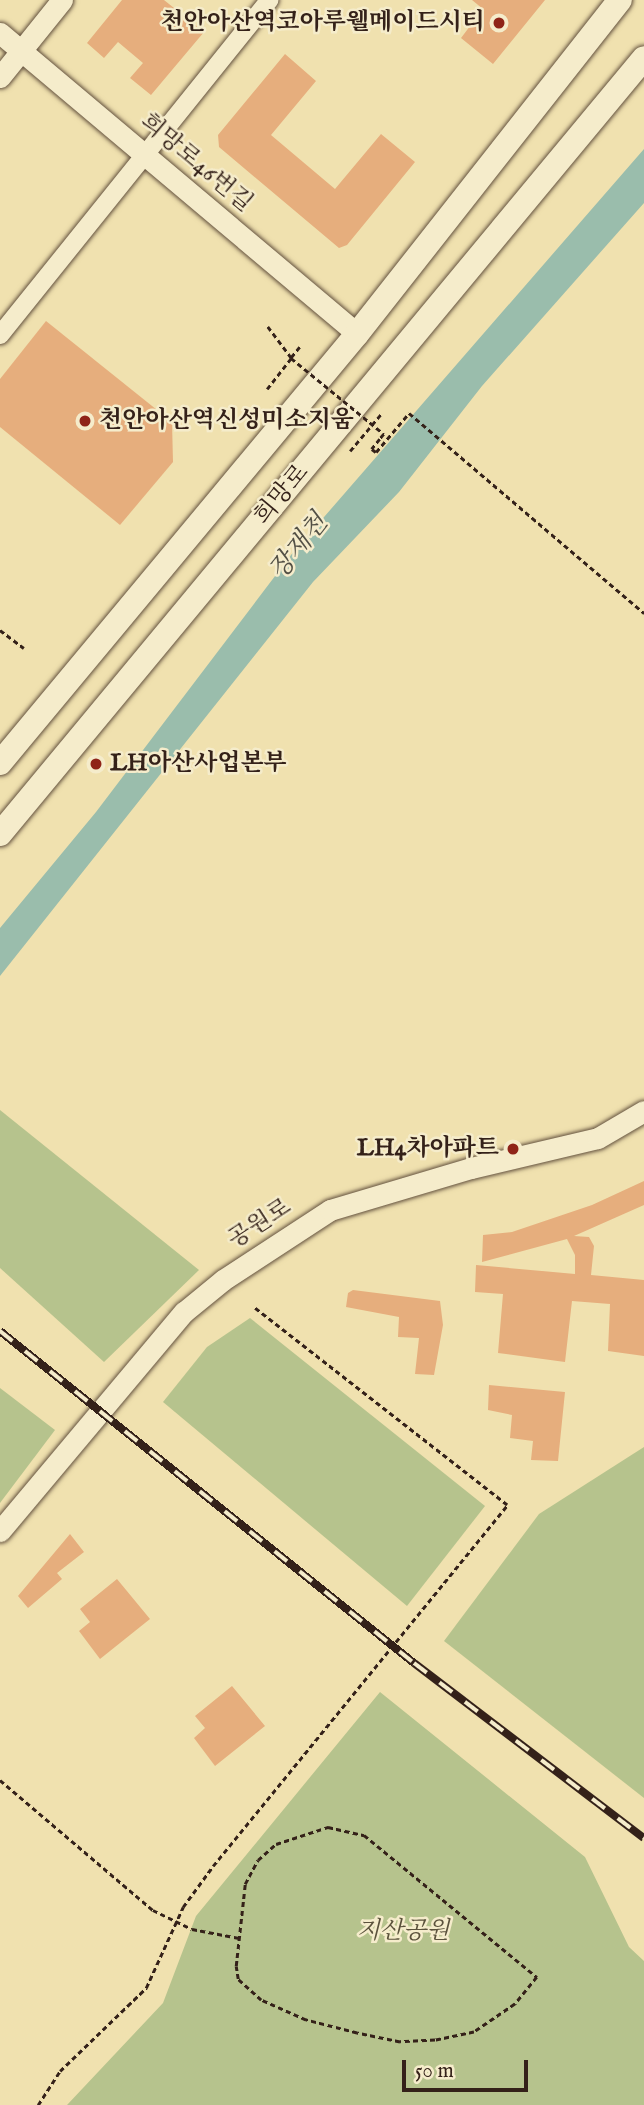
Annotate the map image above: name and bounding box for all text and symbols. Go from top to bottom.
place label: 천안아산역코아루웰메이드시티 [160,9,485,37]
marker: 천안아산역코아루웰메이드시티 [491,15,507,31]
street label: 희망로46번길 [134,108,258,218]
place label: 천안아산역신성미소지움 [99,407,354,435]
marker: 천안아산역신성미소지움 [77,413,93,429]
street label: 희망로 [249,459,315,531]
water label: 장재천 [263,508,335,586]
place label: LH아산사업본부 [110,750,287,778]
marker: LH아산사업본부 [88,756,104,772]
place label: LH4차아파트 [357,1135,499,1163]
marker: LH4차아파트 [505,1141,521,1157]
street label: 공원로 [223,1193,297,1255]
park label: 지산공원 [357,1918,449,1946]
scale bar [406,2046,532,2090]
text: 50 m [415,2058,454,2085]

